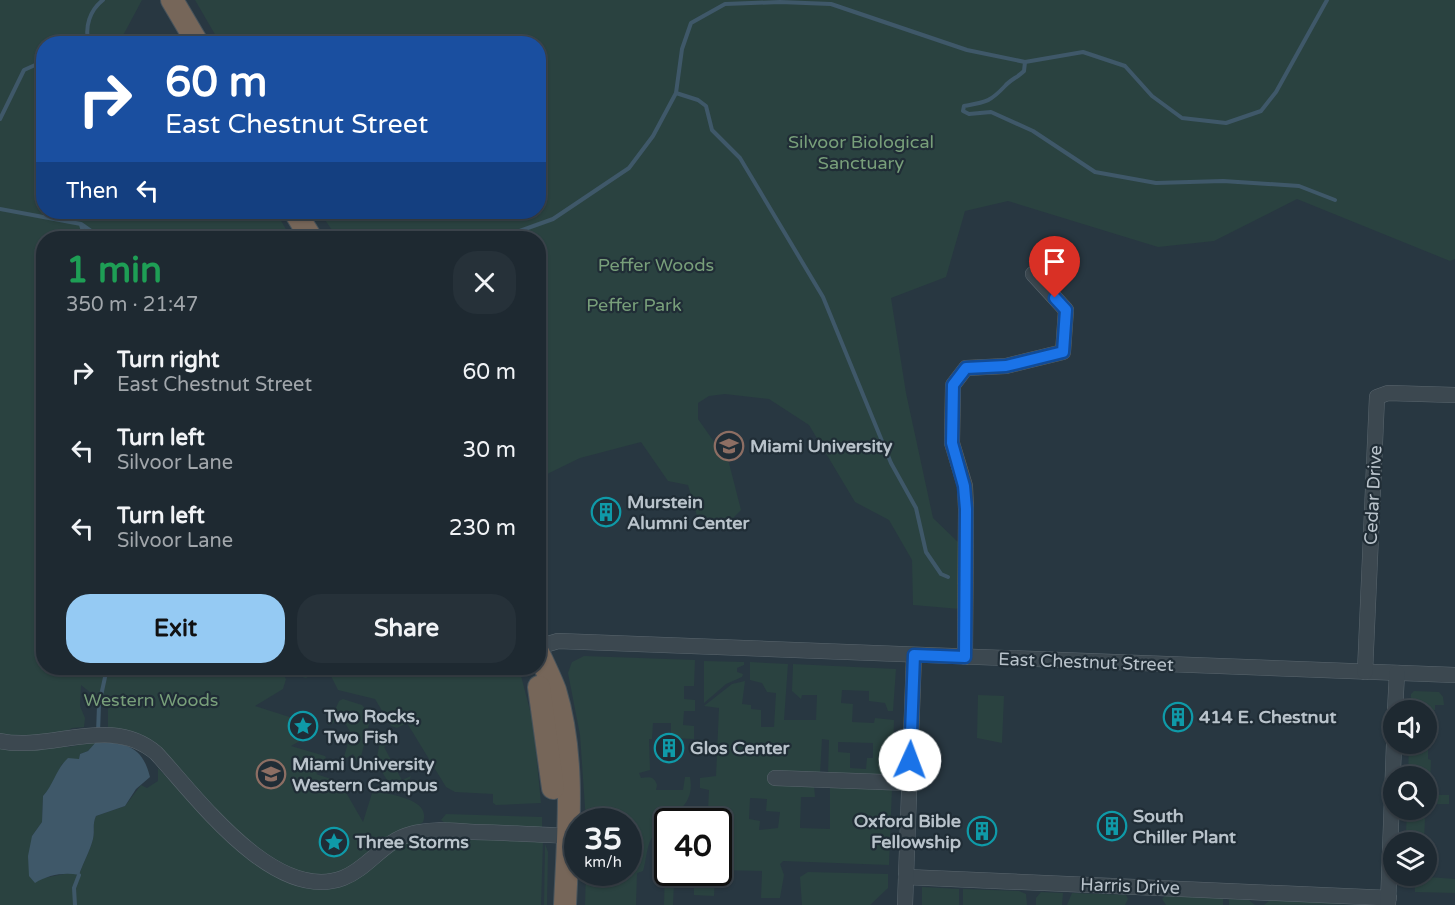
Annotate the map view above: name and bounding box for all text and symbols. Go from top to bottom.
text: 60 m [165,57,267,108]
icon: right [66,60,144,138]
text: East Chestnut Street [165,108,428,141]
park label: Silvoor Biological Sanctuary [788,131,934,174]
icon: left [131,174,164,207]
text: Then [66,178,119,204]
pin [1029,236,1080,298]
icon: arrive [1038,245,1071,278]
text: 1 min [66,249,162,292]
button: close [453,251,516,314]
park label: Peffer Woods [598,254,714,276]
text: 350 m · 21:47 [66,293,198,317]
park label: Peffer Park [586,294,682,316]
text: Turn right [117,347,219,373]
icon: right [66,356,99,389]
text: 60 m [462,359,516,385]
text: East Chestnut Street [117,373,312,397]
text: Turn left [117,425,205,451]
school or university icon: Miami University [713,430,745,462]
icon: left [66,434,99,467]
place label: Miami University [750,435,893,457]
text: 30 m [462,437,516,463]
street label: Cedar Drive [1359,445,1387,545]
text: Silvoor Lane [117,451,233,475]
place label: Murstein Alumni Center [627,491,751,534]
building icon: Murstein Alumni Center [590,496,622,528]
text: Turn left [117,503,205,529]
icon: left [66,512,99,545]
text: 230 m [449,515,516,541]
text: Silvoor Lane [117,529,233,553]
button: Exit [66,594,285,663]
button: Share [297,594,516,663]
street label: East Chestnut Street [998,648,1174,676]
park label: Western Woods [84,689,218,711]
map controls [1383,700,1437,886]
button: sound [1383,700,1437,754]
building icon: 414 E. Chestnut [1162,701,1194,733]
place label: Two Rocks, Two Fish [323,705,420,748]
place label: 414 E. Chestnut [1199,706,1336,728]
place icon: Two Rocks, Two Fish [287,710,319,742]
position arrow [878,728,942,792]
building icon: Glos Center [653,732,685,764]
place label: Glos Center [690,737,790,759]
place label: Miami University Western Campus [292,753,438,796]
school or university icon: Miami University Western Campus [255,758,287,790]
button: search [1383,766,1437,820]
place label: South Chiller Plant [1133,805,1236,848]
speed limit sign: 40 [654,808,732,886]
place label: Oxford Bible Fellowship [854,810,961,853]
building icon: South Chiller Plant [1096,810,1128,842]
building icon: Oxford Bible Fellowship [966,815,998,847]
text: 35 [584,821,622,858]
place icon: Three Storms [318,826,350,858]
place label: Three Storms [354,831,469,853]
button: layers [1383,832,1437,886]
text: km/h [584,853,622,871]
street label: Harris Drive [1080,873,1180,899]

